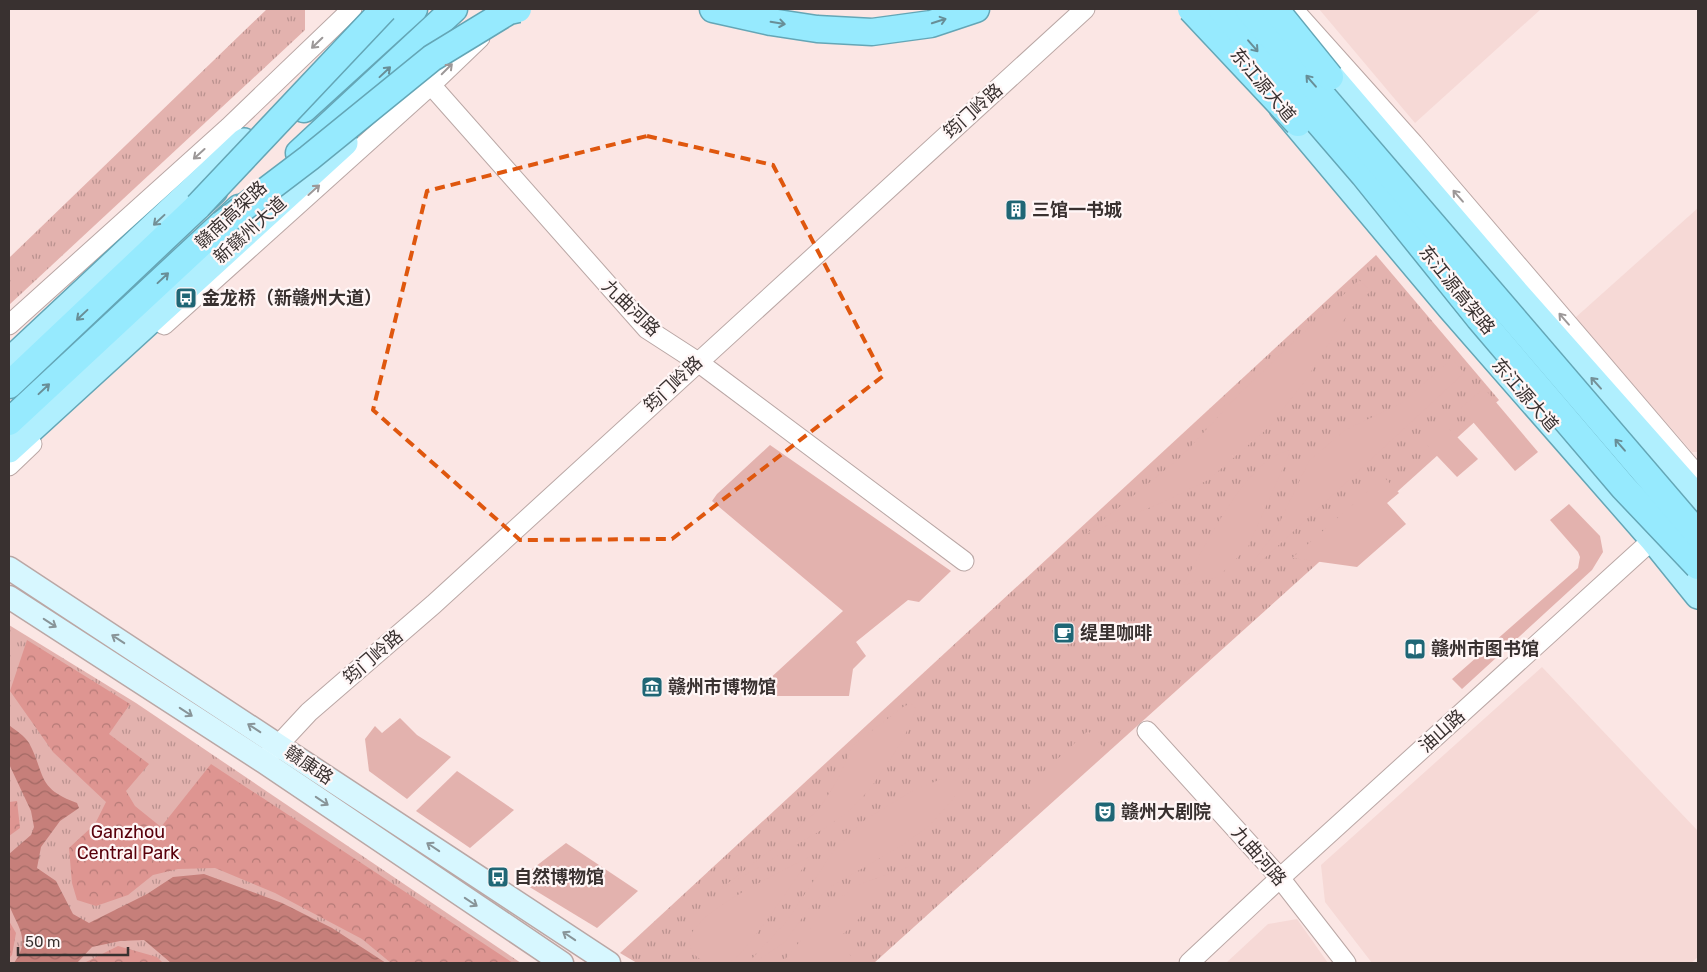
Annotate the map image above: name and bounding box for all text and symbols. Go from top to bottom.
one-way arrow [930,16,946,26]
one-way arrow [769,18,785,28]
one-way arrow [311,36,323,48]
one-way arrow [1247,39,1258,52]
street label: 东江源大道 [1226,43,1300,127]
one-way arrow [441,63,454,75]
one-way arrow [379,66,392,78]
one-way arrow [1305,75,1316,88]
street label: 筠门岭路 [939,79,1007,143]
one-way arrow [192,148,205,160]
street label: 赣南高架路 [191,176,271,254]
one-way arrow [308,184,321,196]
one-way arrow [1453,189,1464,202]
street label: 新赣州大道 [209,192,291,268]
building icon: 三馆一书城 [1004,198,1028,222]
place label: 三馆一书城 [1032,199,1122,221]
one-way arrow [152,214,165,226]
street label: 东江源高架路 [1414,241,1500,339]
one-way arrow [157,272,170,284]
street label: 九曲河路 [597,275,665,341]
bus stop icon: 金龙桥（新赣州大道） [174,286,198,310]
place label: 金龙桥（新赣州大道） [202,287,382,309]
one-way arrow [76,309,89,321]
one-way arrow [1559,313,1570,326]
street label: 筠门岭路 [639,351,707,417]
street label: 东江源大道 [1487,354,1563,436]
one-way arrow [1591,377,1602,390]
one-way arrow [38,383,51,395]
one-way arrow [1614,438,1626,451]
one-way arrow [42,619,56,629]
cafe icon: 缇里咖啡 [1052,621,1076,645]
place label: 缇里咖啡 [1080,622,1152,644]
street label: 筠门岭路 [339,625,407,689]
one-way arrow [111,634,125,644]
library icon: 赣州市图书馆 [1403,637,1427,661]
place label: 赣州市图书馆 [1431,638,1539,660]
museum icon: 赣州市博物馆 [640,675,664,699]
place label: 赣州市博物馆 [668,676,776,698]
street label: 油山路 [1415,705,1469,757]
one-way arrow [179,706,193,717]
one-way arrow [247,723,261,733]
street label: 赣康路 [280,741,338,789]
one-way arrow [315,796,329,806]
theatre icon: 赣州大剧院 [1093,800,1117,824]
place label: 赣州大剧院 [1121,801,1211,823]
park label: Ganzhou Central Park [77,821,180,864]
street label: 九曲河路 [1227,822,1291,890]
one-way arrow [426,841,440,852]
bus stop icon: 自然博物馆 [486,865,510,889]
place label: 自然博物馆 [514,866,604,888]
one-way arrow [464,897,478,907]
scale bar [18,924,128,956]
one-way arrow [562,931,576,941]
text: 50 m [25,933,60,951]

